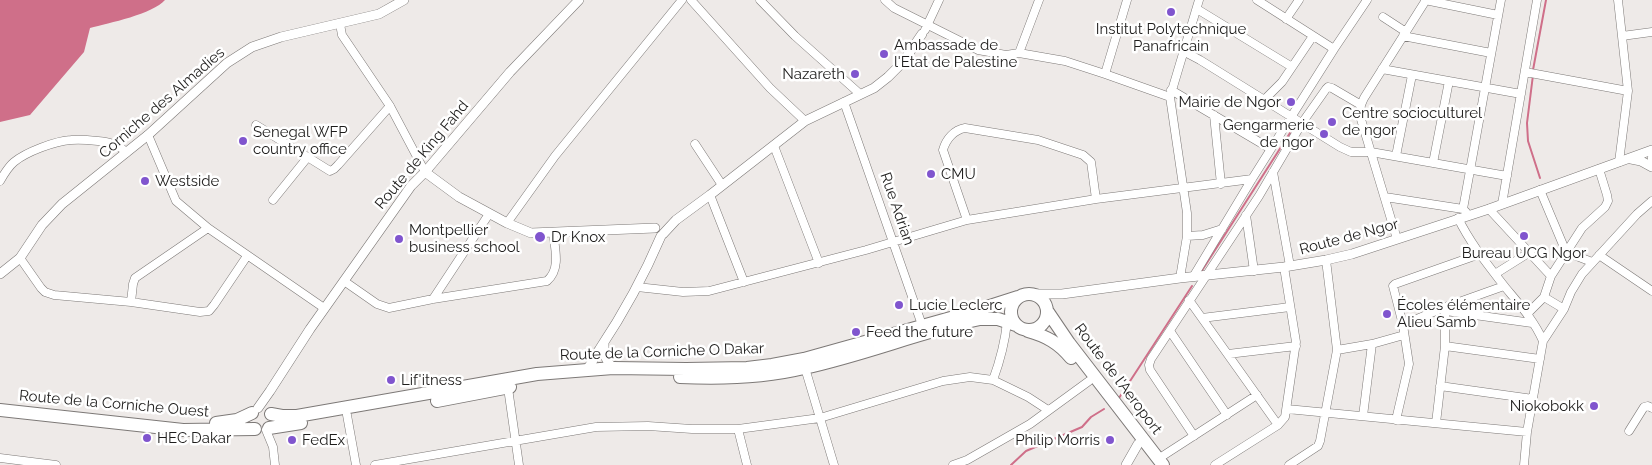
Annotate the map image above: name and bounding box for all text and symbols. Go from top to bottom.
marker: Institut Polytechnique Panafricain [1165,6,1177,18]
place label: Institut Polytechnique Panafricain [1096,20,1246,55]
place label: Ambassade de l'Etat de Palestine [894,36,1017,71]
street label: Corniche des Almadies [96,44,228,162]
marker: Ambassade de l'Etat de Palestine [878,48,890,60]
place label: Nazareth [782,65,845,83]
marker: Nazareth [849,68,861,80]
place label: Mairie de Ngor [1178,93,1281,111]
marker: Mairie de Ngor [1285,96,1297,108]
street label: Route de King Fahd [371,97,473,213]
place label: Centre socioculturel de ngor [1342,104,1482,139]
place label: Gengarmerie de ngor [1223,116,1314,151]
marker: Centre socioculturel de ngor [1326,116,1338,128]
place label: Senegal WFP country office [253,123,348,158]
marker: Gengarmerie de ngor [1318,128,1330,140]
marker: Senegal WFP country office [237,135,249,147]
place label: CMU [941,165,976,183]
marker: CMU [925,168,937,180]
street label: Rue Adrian [876,170,918,248]
place label: Westside [155,172,219,190]
marker: Westside [139,175,151,187]
street label: Route de Ngor [1298,215,1400,259]
place label: Montpellier business school [409,221,520,256]
place label: Dr Knox [551,228,605,246]
marker: Dr Knox [533,230,547,244]
marker: Bureau UCG Ngor [1518,230,1530,242]
marker: Montpellier business school [393,233,405,245]
place label: Bureau UCG Ngor [1462,244,1586,262]
place label: Lucie Leclerc [909,296,1003,314]
place label: Écoles élémentaire Alieu Samb [1397,296,1530,331]
marker: Lucie Leclerc [893,299,905,311]
marker: Écoles élémentaire Alieu Samb [1381,308,1393,320]
street label: Route de l'Aeroport [1071,320,1165,438]
place label: Feed the future [866,323,973,341]
marker: Feed the future [850,326,862,338]
street label: Route de la Corniche O Dakar [560,339,764,365]
place label: Lif'itness [401,371,462,389]
marker: Lif'itness [385,374,397,386]
street label: Route de la Corniche Ouest [18,387,210,421]
place label: Niokobokk [1510,397,1584,415]
marker: Niokobokk [1588,400,1600,412]
place label: HEC Dakar [157,429,231,447]
place label: FedEx [302,431,345,449]
place label: Philip Morris [1015,431,1100,449]
marker: HEC Dakar [141,432,153,444]
marker: FedEx [286,434,298,446]
marker: Philip Morris [1104,434,1116,446]

